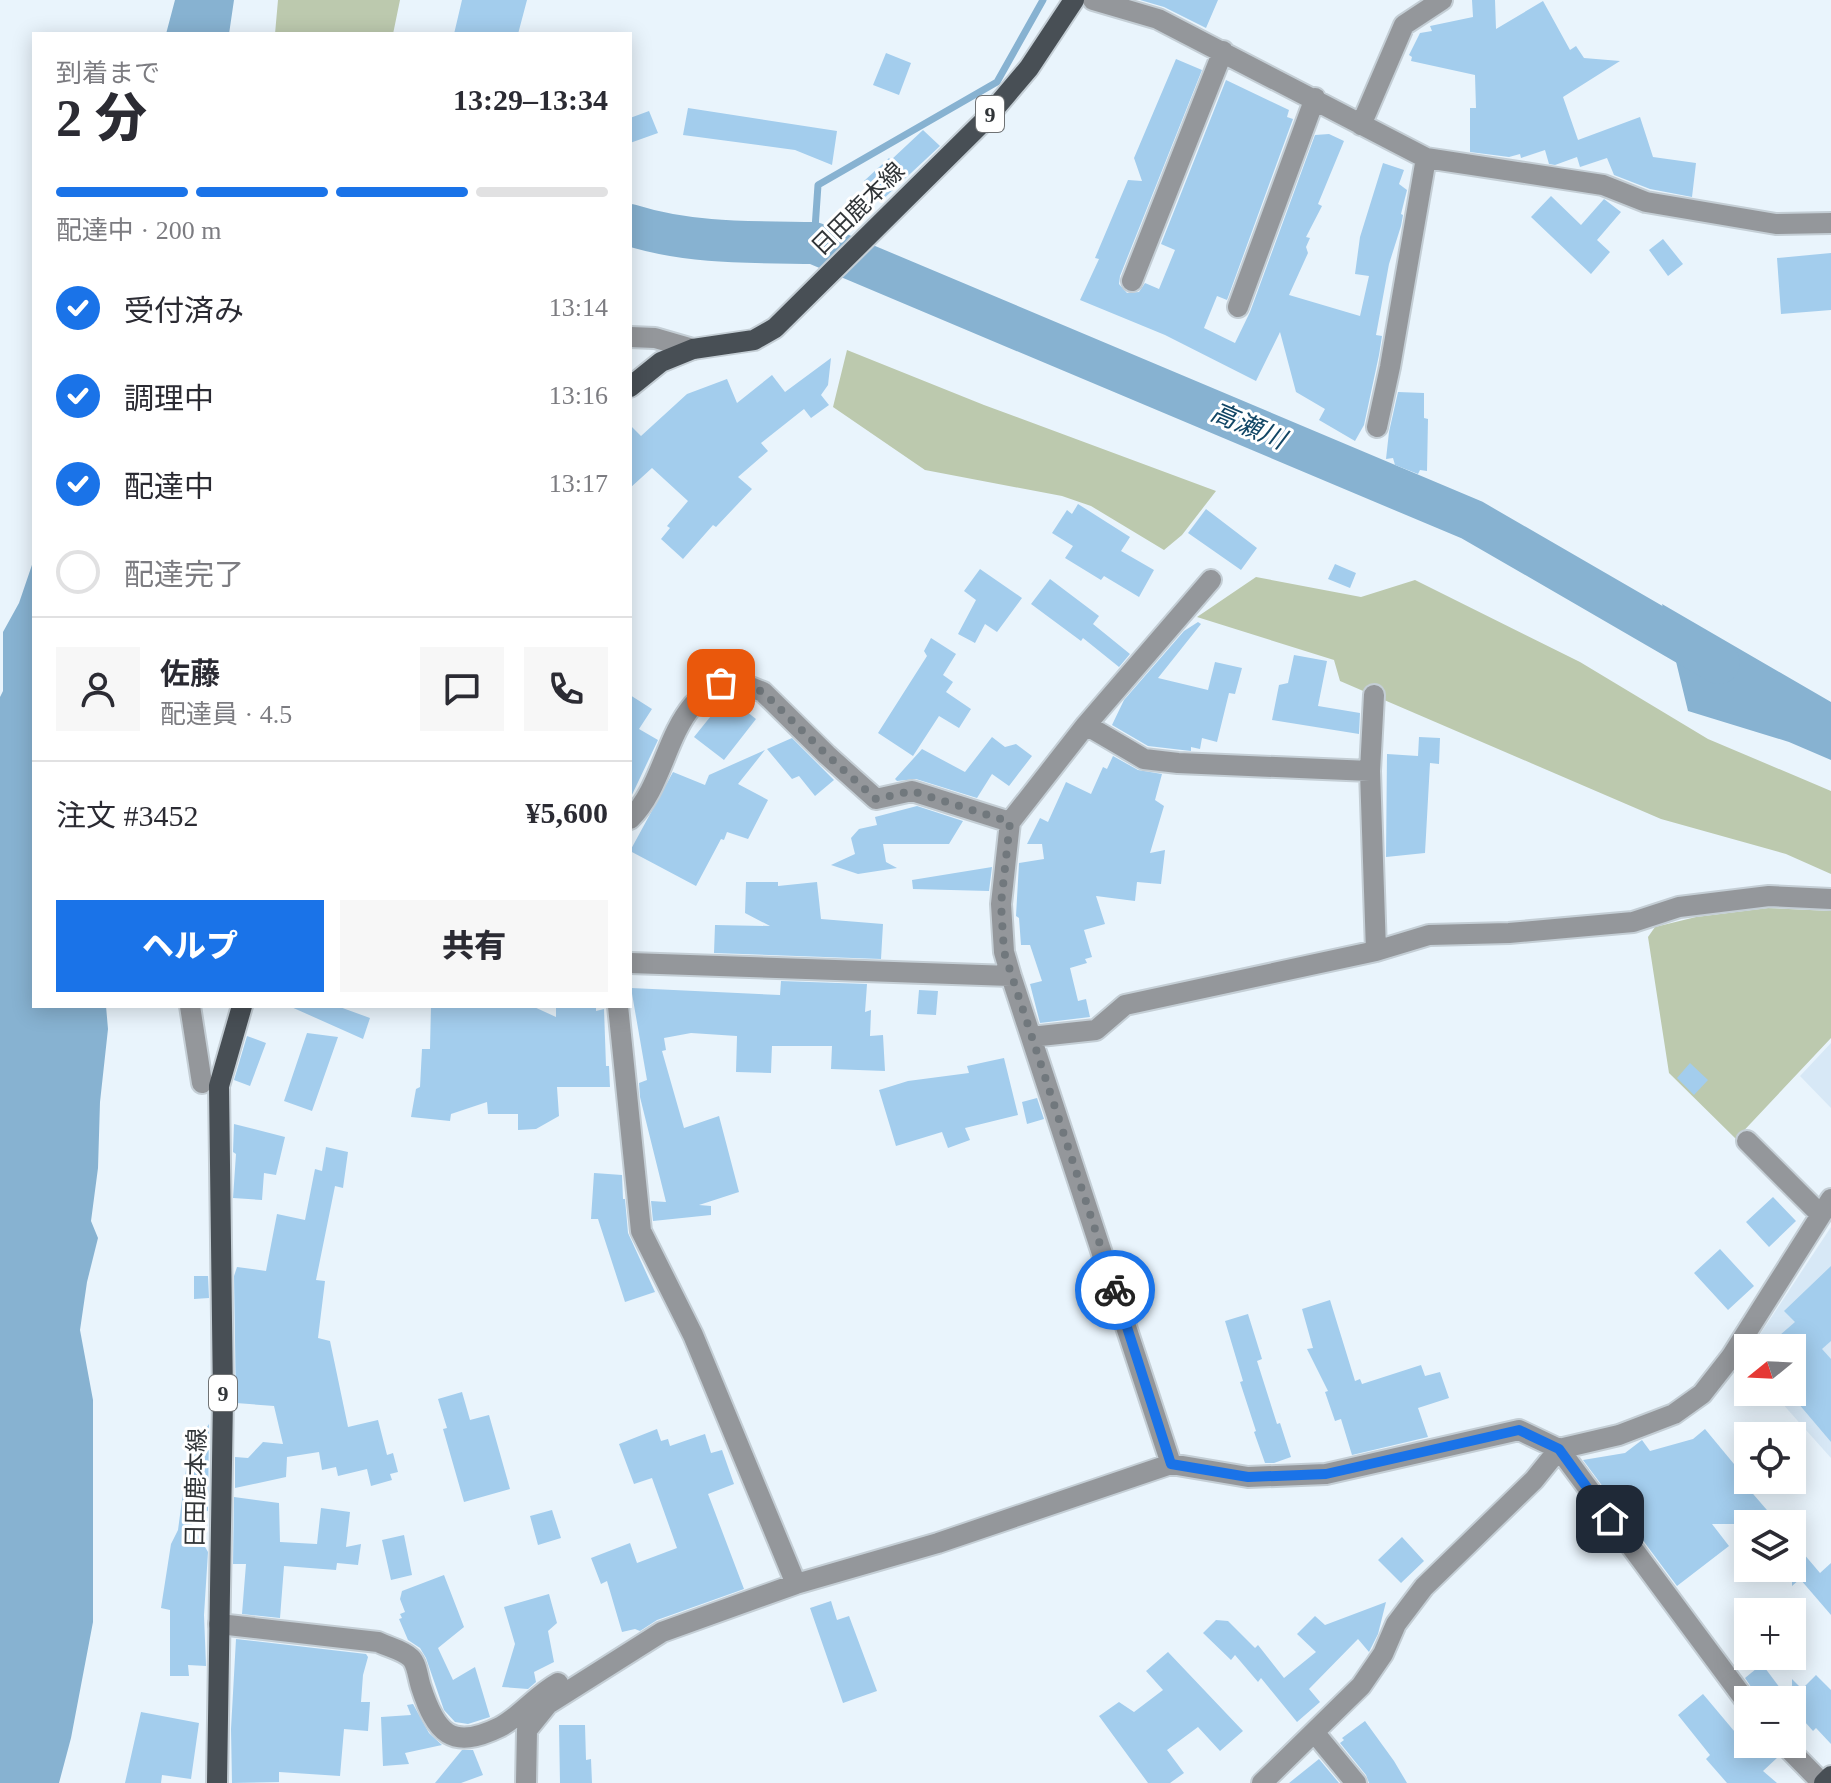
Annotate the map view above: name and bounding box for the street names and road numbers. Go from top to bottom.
road number: 9 [976,96,1004,132]
street label: 日田鹿本線 [806,157,910,261]
road number: 9 [209,1375,237,1411]
street label: 日田鹿本線 [182,1428,210,1548]

